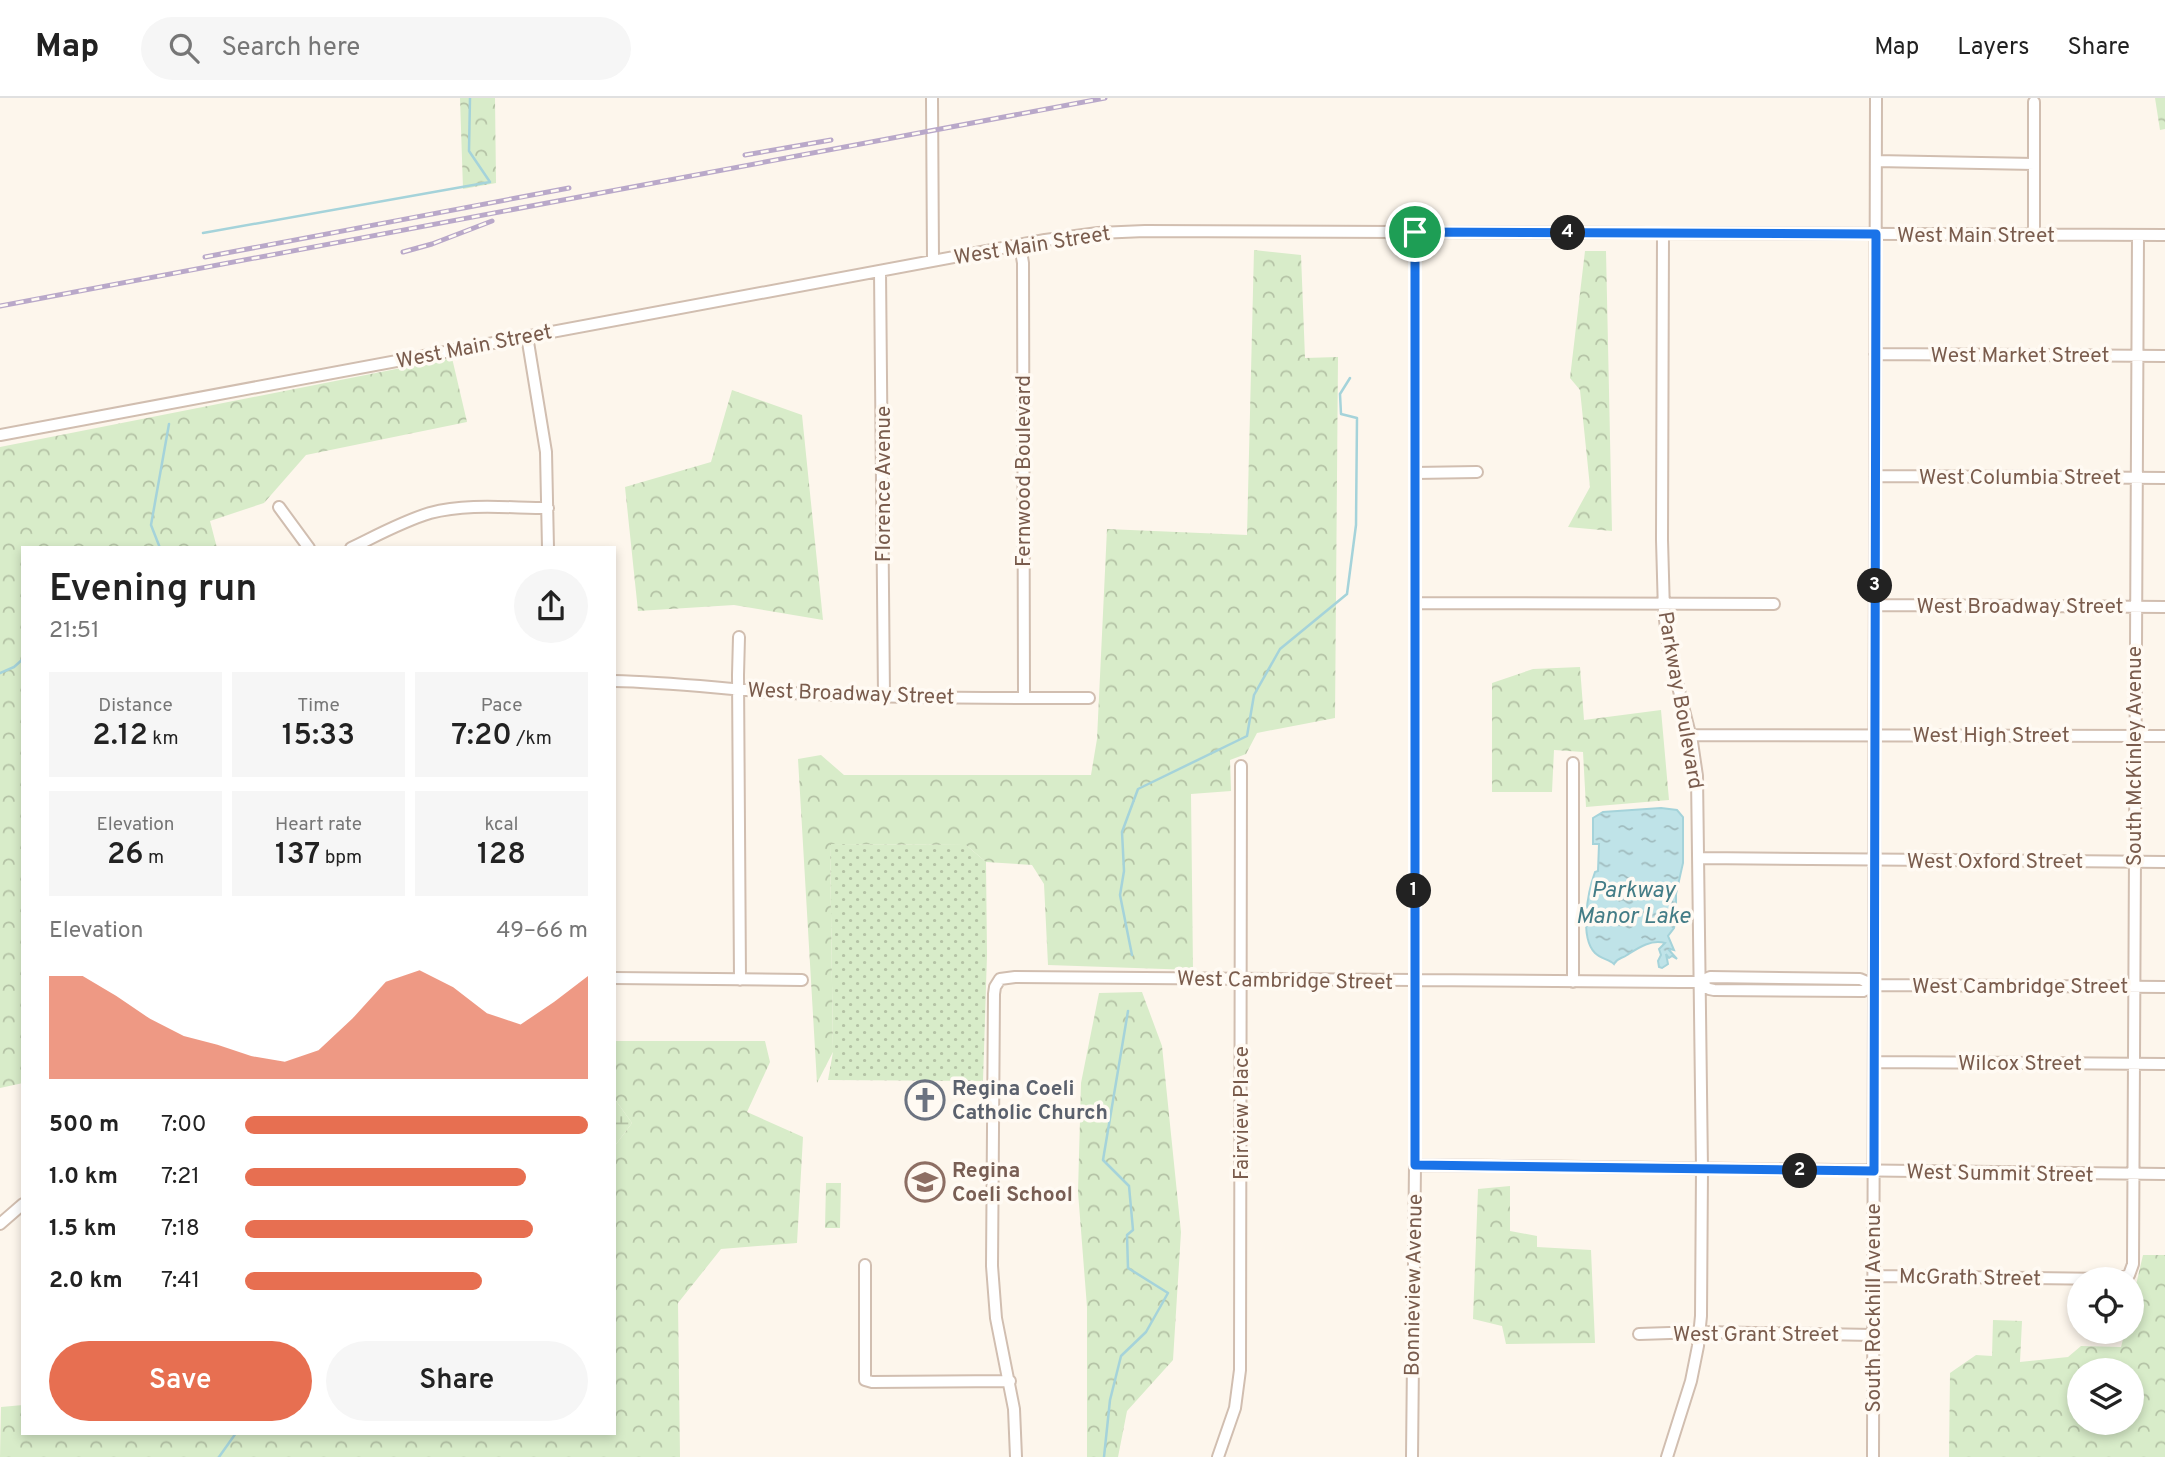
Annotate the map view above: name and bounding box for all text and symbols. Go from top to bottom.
search box [141,17,631,80]
text: Map [35,27,99,69]
icon: search [165,29,203,67]
text: Search here [221,32,360,65]
text: Map [1874,33,1919,63]
text: Layers [1957,33,2029,63]
text: Share [2067,33,2130,63]
pin [1385,202,1445,262]
icon: arrive [1396,213,1434,251]
pin: 4 [1550,216,1586,250]
text: 4 [1561,220,1574,244]
street label: West Main Street [952,221,1112,272]
street label: West Main Street [1897,223,2055,250]
street label: West Main Street [394,319,554,376]
street label: West Market Street [1931,343,2109,370]
street label: Fernwood Boulevard [1011,375,1038,567]
street label: Florence Avenue [871,406,898,562]
street label: West Columbia Street [1919,465,2121,492]
text: Evening run [49,566,257,615]
pin: 3 [1857,568,1892,603]
button: share [514,569,588,643]
text: 3 [1869,573,1880,597]
street label: West Broadway Street [1916,594,2124,621]
street label: Parkway Boulevard [1651,609,1708,791]
text: 21:51 [49,617,100,646]
street label: South McKinley Avenue [2122,646,2149,866]
street label: West Broadway Street [747,677,955,712]
text: Distance [98,694,173,718]
text: Time [297,694,340,718]
text: Pace [481,694,522,718]
text: 2.12 [92,718,148,755]
text: 15:33 [282,718,355,755]
text: 7:20 [451,718,512,755]
street label: West High Street [1912,723,2070,750]
text: km [148,727,179,751]
text: /km [512,727,552,751]
text: Elevation [96,813,175,837]
text: Heart rate [275,813,362,837]
text: kcal [485,813,518,837]
text: 26 [107,837,144,874]
text: 137 [275,837,320,874]
text: 128 [477,837,526,874]
text: m [144,846,164,870]
text: bpm [320,846,362,870]
street label: West Oxford Street [1907,849,2083,876]
pin: 1 [1396,874,1432,908]
water label: Parkway Manor Lake [1576,877,1691,932]
text: 1 [1410,878,1417,902]
text: Elevation [49,917,144,946]
text: 49–66 m [496,917,588,946]
street label: West Cambridge Street [1177,966,1393,997]
street label: West Cambridge Street [1912,974,2128,1001]
street label: Fairview Place [1229,1046,1256,1180]
street label: Wilcox Street [1958,1051,2082,1078]
place label: Regina Coeli Catholic Church [952,1076,1108,1127]
church icon: Regina Coeli Catholic Church [904,1079,946,1121]
text: 500 m [49,1111,119,1140]
text: 7:00 [161,1111,207,1140]
pin: 2 [1783,1154,1818,1188]
place label: Regina Coeli School [952,1158,1073,1209]
text: 2 [1794,1158,1805,1182]
street label: West Summit Street [1906,1159,2094,1190]
school or university icon: Regina Coeli School [904,1161,946,1203]
text: 1.0 km [49,1163,118,1192]
text: 7:21 [161,1163,200,1192]
street label: Bonnieview Avenue [1399,1194,1430,1376]
street label: South Rockhill Avenue [1861,1203,1888,1413]
text: 1.5 km [49,1215,117,1244]
text: 7:18 [161,1215,200,1244]
street label: McGrath Street [1899,1264,2041,1293]
text: 2.0 km [49,1267,123,1296]
text: 7:41 [161,1267,200,1296]
map controls [2067,1267,2144,1435]
button: locate [2067,1267,2144,1344]
street label: West Grant Street [1673,1322,1839,1349]
button: Save [49,1341,312,1421]
button: Share [326,1341,588,1421]
button: layers [2067,1358,2144,1435]

